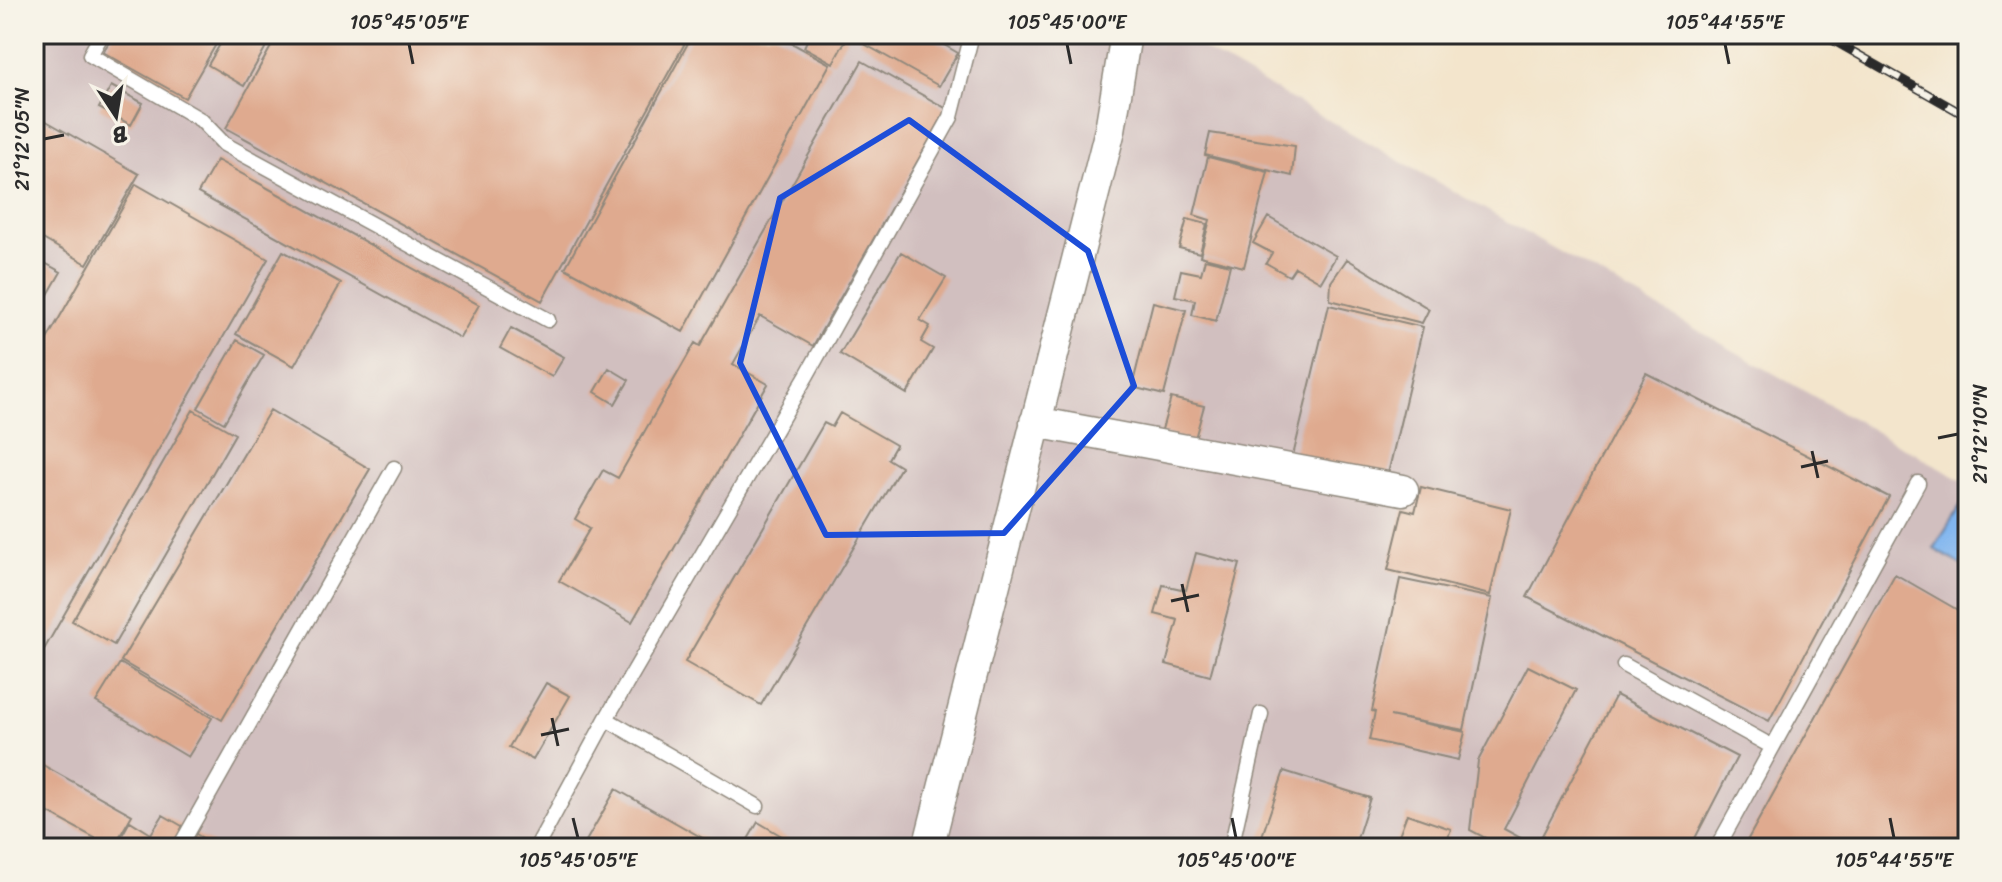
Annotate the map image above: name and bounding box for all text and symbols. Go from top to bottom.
text: 105°45'05"E [350,5,470,40]
text: 105°45'00"E [1008,5,1128,40]
text: 105°44'55"E [1666,5,1786,40]
north arrow [76,76,156,156]
text: 21°12'05"N [5,87,40,191]
text: B [109,115,131,156]
text: 21°12'10"N [1963,384,1998,484]
text: 105°45'05"E [519,843,639,878]
text: 105°45'00"E [1177,843,1297,878]
text: 105°44'55"E [1835,843,1955,878]

